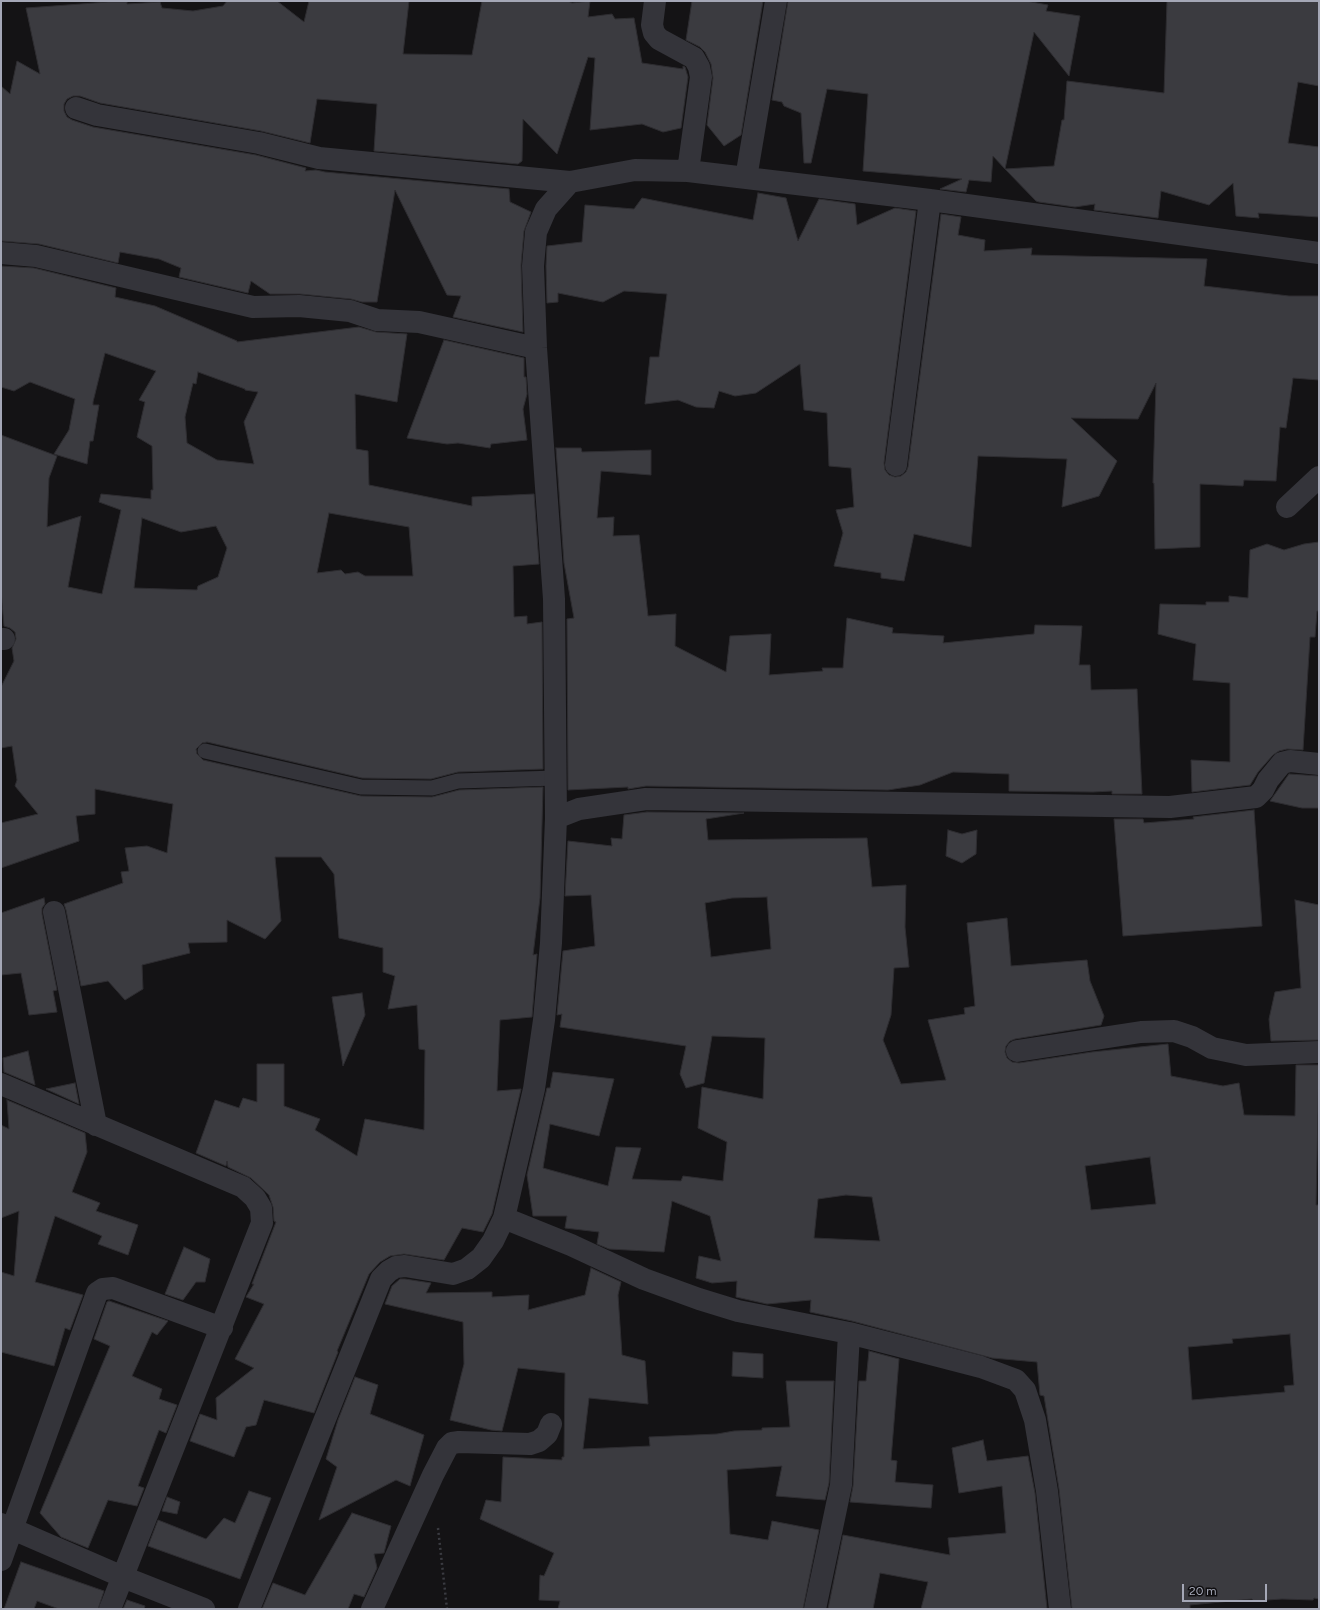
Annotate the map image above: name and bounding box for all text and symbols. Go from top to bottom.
scale bar [1184,1576,1269,1602]
text: 20 m [1189,1584,1217,1598]

